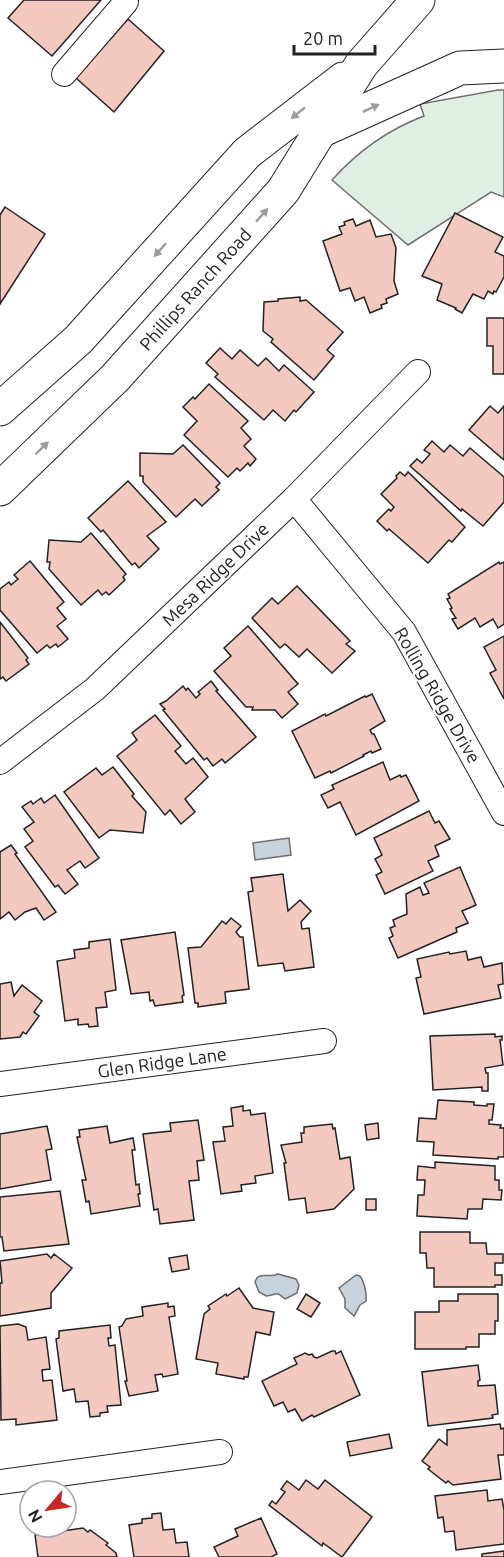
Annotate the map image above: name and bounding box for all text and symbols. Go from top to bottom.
scale bar [294,18,375,56]
text: 20 m [303,28,343,48]
one-way arrow [363,103,381,113]
one-way arrow [290,107,305,119]
one-way arrow [255,208,268,223]
street label: Phillips Ranch Road [135,224,255,354]
one-way arrow [154,242,167,257]
one-way arrow [35,442,49,456]
street label: Mesa Ridge Drive [158,518,272,630]
street label: Rolling Ridge Drive [391,624,485,766]
street label: Glen Ridge Lane [96,1043,228,1081]
north arrow [18,1479,78,1539]
text: N [24,1507,46,1526]

